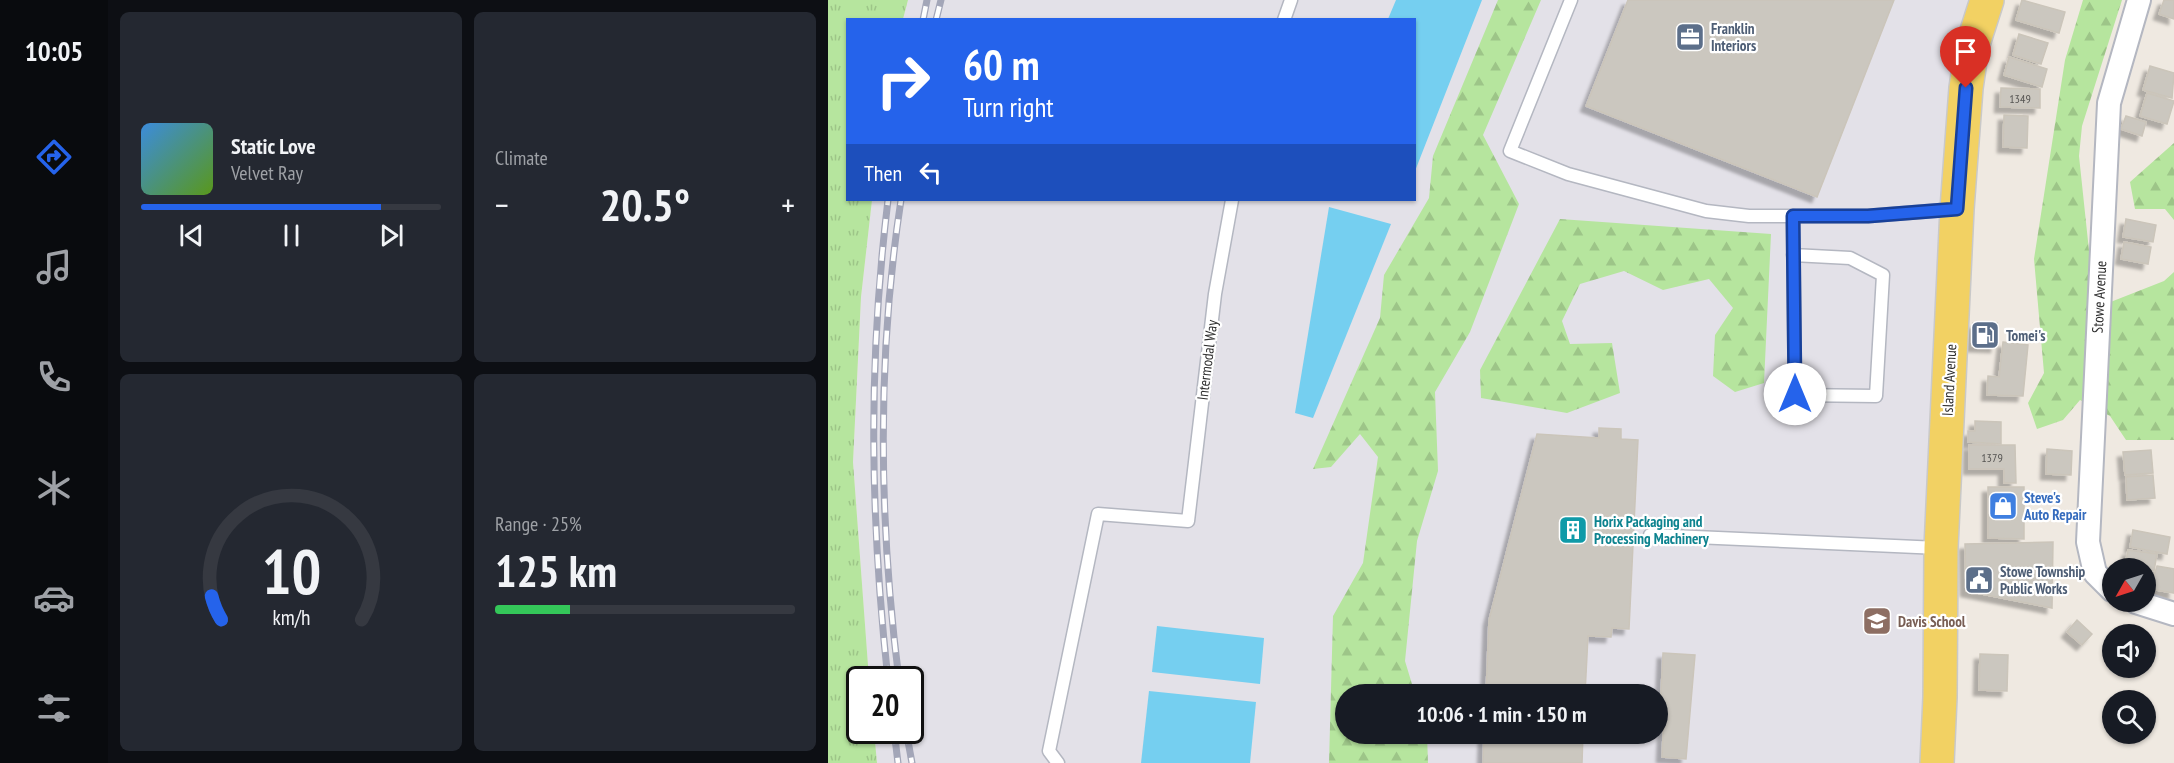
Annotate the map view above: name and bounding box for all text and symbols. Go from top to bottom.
place label: Franklin Interiors [1711,19,1756,55]
office icon: Franklin Interiors [1674,21,1706,53]
pin [1940,26,1991,88]
text: 10:05 [25,34,83,68]
icon: arrive [1949,35,1982,68]
text: 60 m [963,37,1040,92]
icon: right [864,42,942,120]
text: Turn right [963,90,1054,124]
house number: 1349 [2009,91,2031,106]
text: Static Love [231,132,316,160]
icon: directions [33,136,75,178]
text: Climate [495,145,548,171]
icon: left [914,156,947,189]
text: Then [864,159,902,187]
text: Velvet Ray [231,160,303,186]
text: 20.5° [600,175,690,233]
text: − [495,183,509,226]
text: + [781,183,795,226]
icon: previous [175,219,208,252]
icon: pause [275,219,308,252]
icon: next [375,219,408,252]
icon: music [33,246,75,288]
street label: Stowe Avenue [2088,260,2110,334]
street label: Intermodal Way [1193,318,1221,401]
fuel station icon: Tomei's [1969,319,2001,351]
place label: Tomei's [2006,326,2046,345]
street label: Island Avenue [1938,344,1960,416]
icon: phone [33,356,75,398]
position arrow [1763,362,1827,426]
house number: 1379 [1981,450,2003,465]
icon: climate [33,467,75,509]
place label: Steve's Auto Repair [2023,488,2087,524]
shop icon: Steve's Auto Repair [1987,490,2019,522]
text: Range · 25% [495,511,582,537]
place label: Horix Packaging and Processing Machinery [1594,512,1710,548]
building icon: Horix Packaging and Processing Machinery [1557,514,1589,546]
text: 10 [261,530,321,611]
text: 125 km [495,541,617,599]
north arrow [2102,558,2156,612]
map controls [2102,558,2156,744]
place label: Stowe Township Public Works [2000,562,2086,598]
public building icon: Stowe Township Public Works [1963,564,1995,596]
icon: car [33,577,75,619]
text: km/h [272,603,310,631]
school or university icon: Davis School [1861,605,1893,637]
place label: Davis School [1898,612,1966,631]
button: sound [2102,624,2156,678]
speed limit sign: 20 [846,666,924,744]
icon: filters [33,687,75,729]
button: search [2102,690,2156,744]
text: 10:06 · 1 min · 150 m [1416,700,1587,728]

